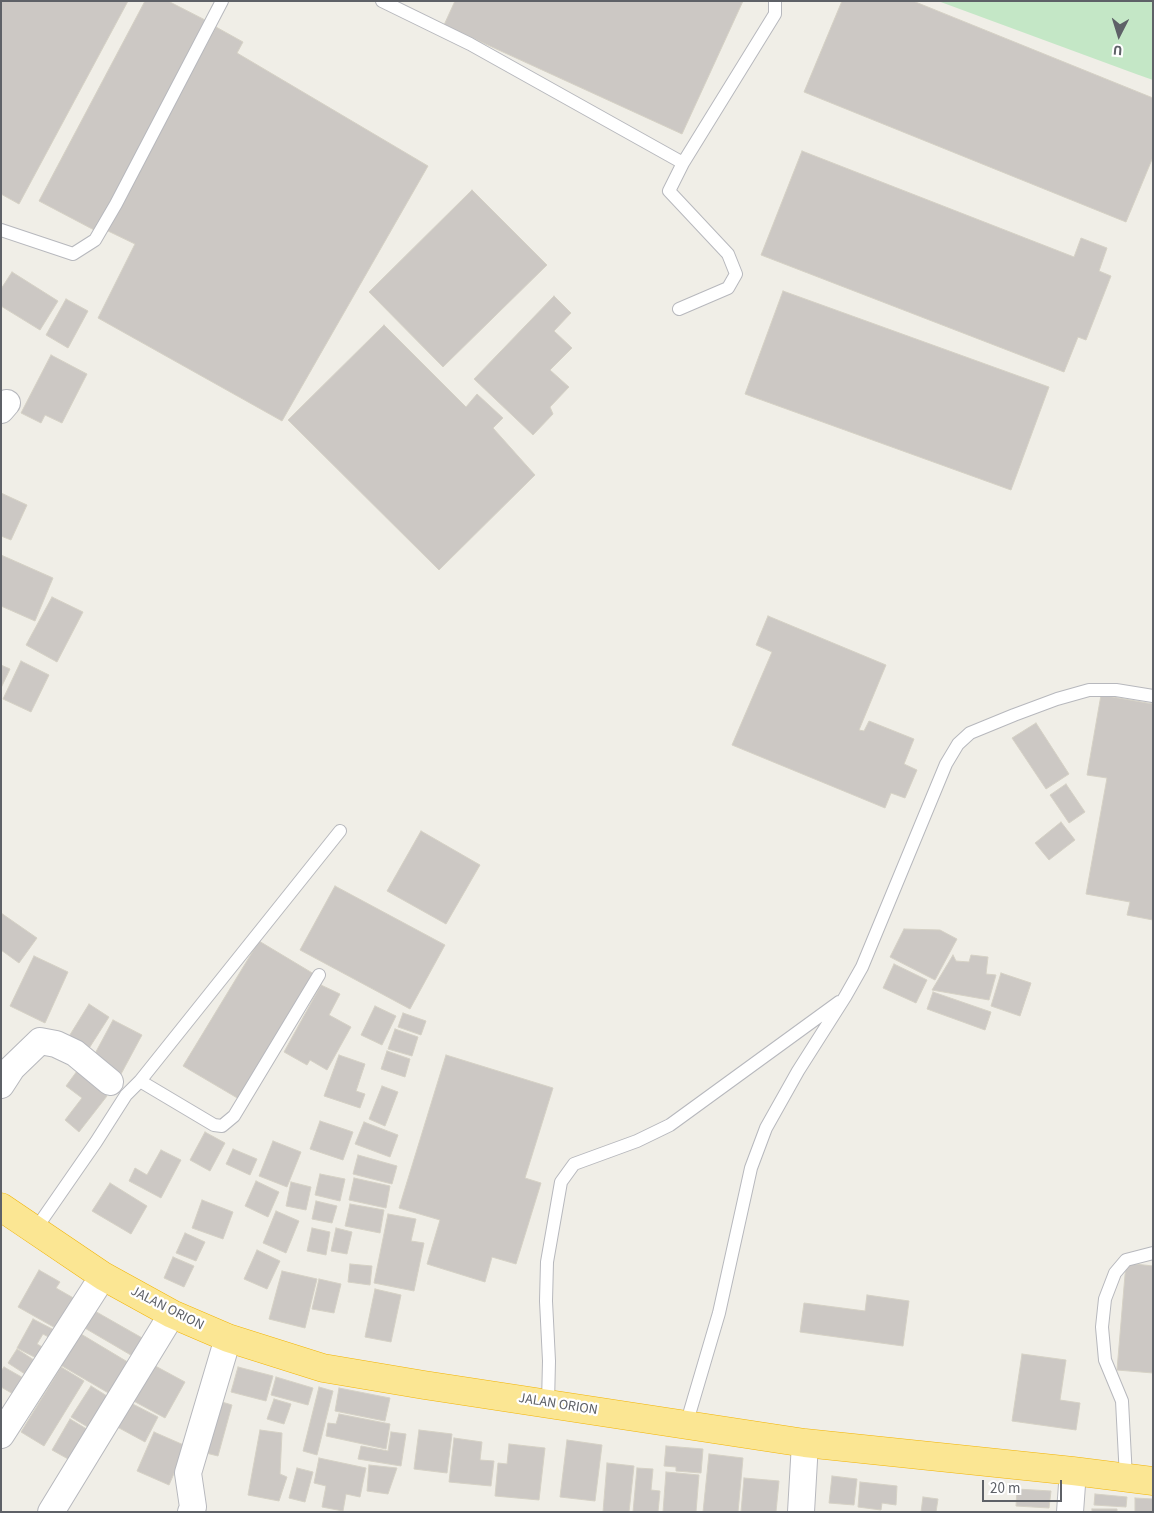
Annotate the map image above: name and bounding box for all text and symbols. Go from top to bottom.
north arrow [1094,10,1144,60]
text: U [1112,40,1123,60]
street label: JALAN ORION [128,1283,206,1335]
street label: JALAN ORION [517,1390,599,1420]
scale bar [984,1470,1064,1502]
text: 20 m [990,1478,1020,1499]

